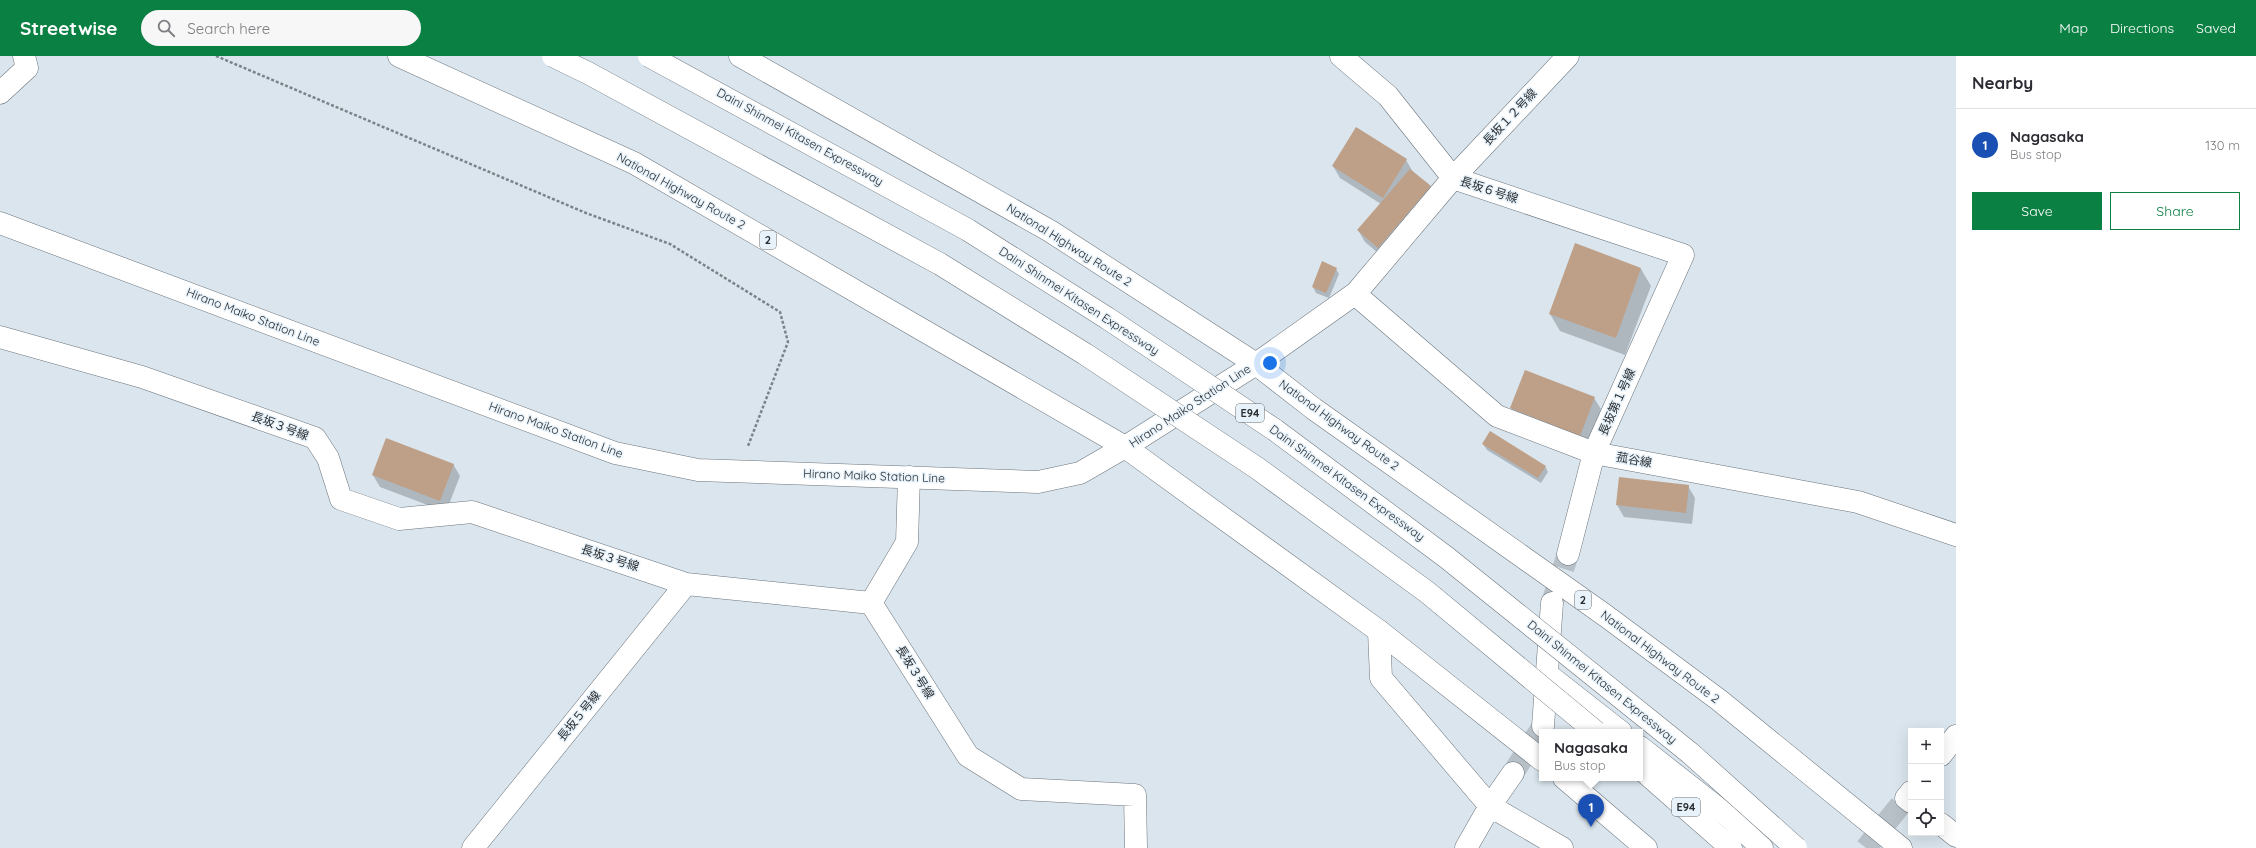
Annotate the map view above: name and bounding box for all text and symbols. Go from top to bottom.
search box [141,10,421,46]
text: Streetwise [20,16,117,40]
icon: search [155,17,177,39]
text: Search here [187,19,270,38]
text: Map [2059,19,2088,37]
text: Directions [2110,19,2174,37]
text: Saved [2196,19,2236,37]
text: Nearby [1972,72,2033,93]
street label: Daini Shinmei Kitasen Expressway [714,84,886,189]
street label: 長坂１２号線 [1480,85,1540,148]
text: Nagasaka [2010,127,2084,146]
text: 1 [1982,137,1988,153]
text: 130 m [2205,137,2240,153]
text: Bus stop [2010,146,2062,162]
street label: National Highway Route 2 [614,149,749,232]
street label: 長坂６号線 [1458,173,1520,206]
button: Save [1972,192,2102,230]
button: Share [2110,192,2240,230]
street label: National Highway Route 2 [1004,200,1135,290]
road number: 2 [760,231,776,249]
street label: Daini Shinmei Kitasen Expressway [996,243,1162,358]
street label: Hirano Maiko Station Line [184,284,322,349]
your location [1260,353,1280,373]
street label: Hirano Maiko Station Line [1126,361,1253,450]
street label: 長坂第１号線 [1595,366,1638,438]
street label: National Highway Route 2 [1276,376,1403,473]
street label: Hirano Maiko Station Line [487,398,626,461]
road number: E94 [1236,404,1264,422]
street label: 長坂３号線 [249,408,311,443]
street label: Daini Shinmei Kitasen Expressway [1267,421,1428,544]
street label: 菰谷線 [1615,449,1653,470]
street label: Hirano Maiko Station Line [803,466,945,485]
street label: 長坂３号線 [579,541,641,574]
road number: 2 [1575,591,1591,609]
street label: National Highway Route 2 [1598,607,1723,706]
street label: Daini Shinmei Kitasen Expressway [1525,617,1680,747]
street label: 長坂３号線 [893,642,938,701]
street label: 長坂５号線 [554,688,603,744]
map controls [1908,728,1944,836]
button: + [1908,728,1944,764]
popup [1539,729,1643,781]
text: Nagasaka [1554,738,1628,757]
text: Bus stop [1554,757,1606,773]
button: − [1908,764,1944,800]
pin: 1 [1578,794,1604,827]
road number: E94 [1672,798,1700,816]
button: locate [1908,800,1944,836]

